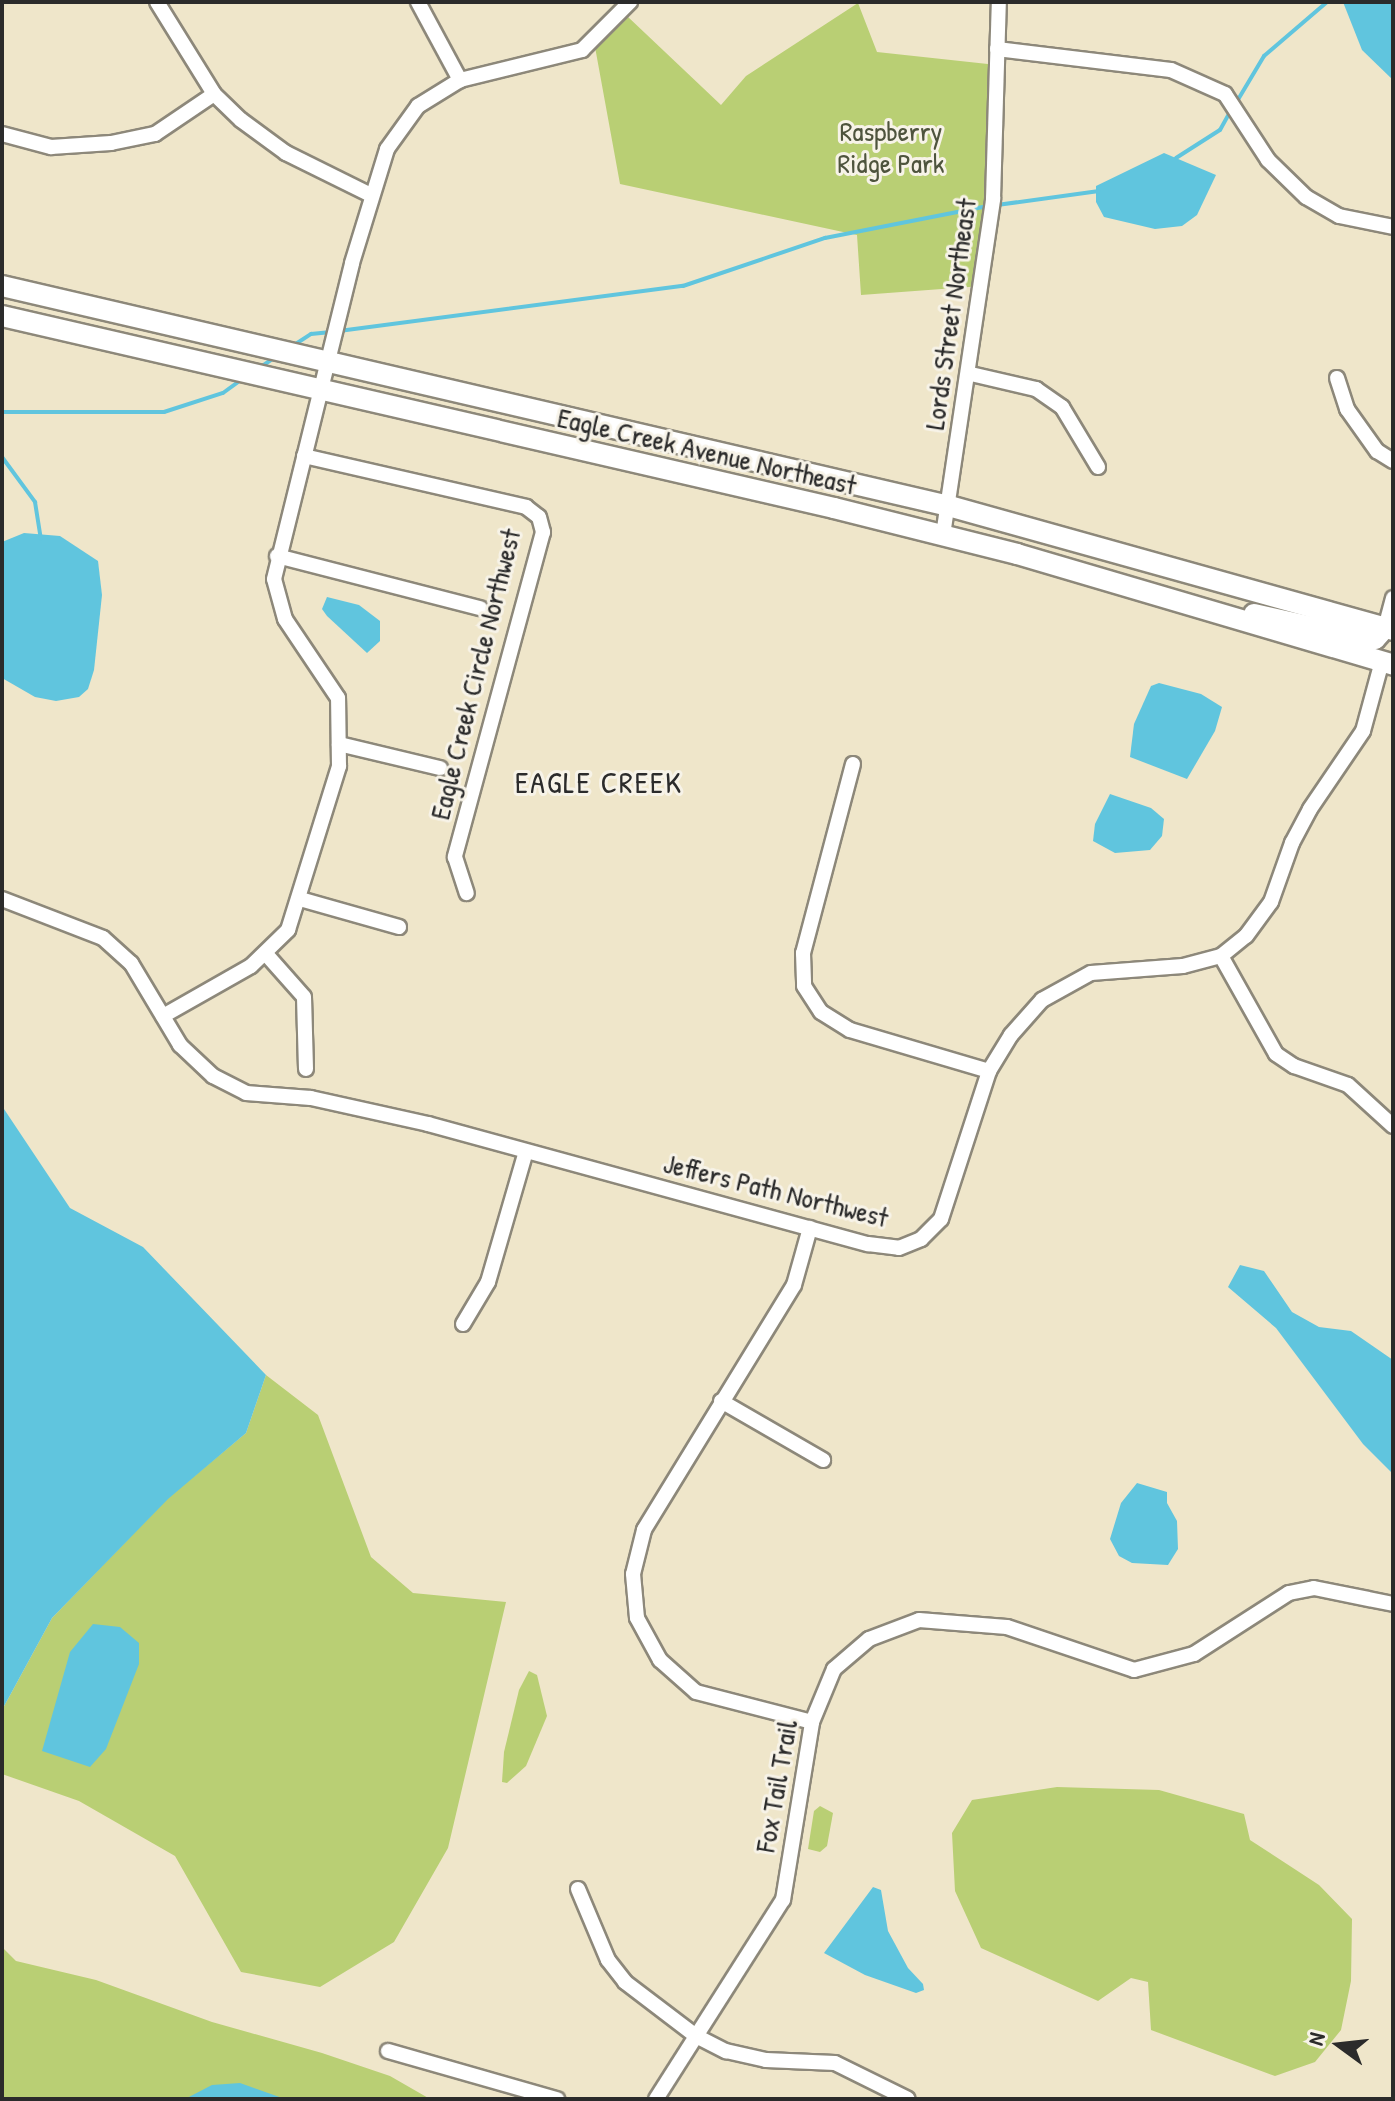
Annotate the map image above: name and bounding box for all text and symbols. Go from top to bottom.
park label: Raspberry Ridge Park [838,114,944,180]
street label: Lords Street Northeast [917,196,983,432]
street label: Eagle Creek Avenue Northeast [554,400,860,502]
street label: Eagle Creek Circle Northwest [423,525,527,823]
district label: EAGLE CREEK [515,764,683,800]
street label: Jeffers Path Northwest [660,1146,892,1234]
street label: Fox Tail Trail [748,1717,804,1855]
north arrow [1299,2005,1379,2085]
text: N [1300,2029,1332,2048]

